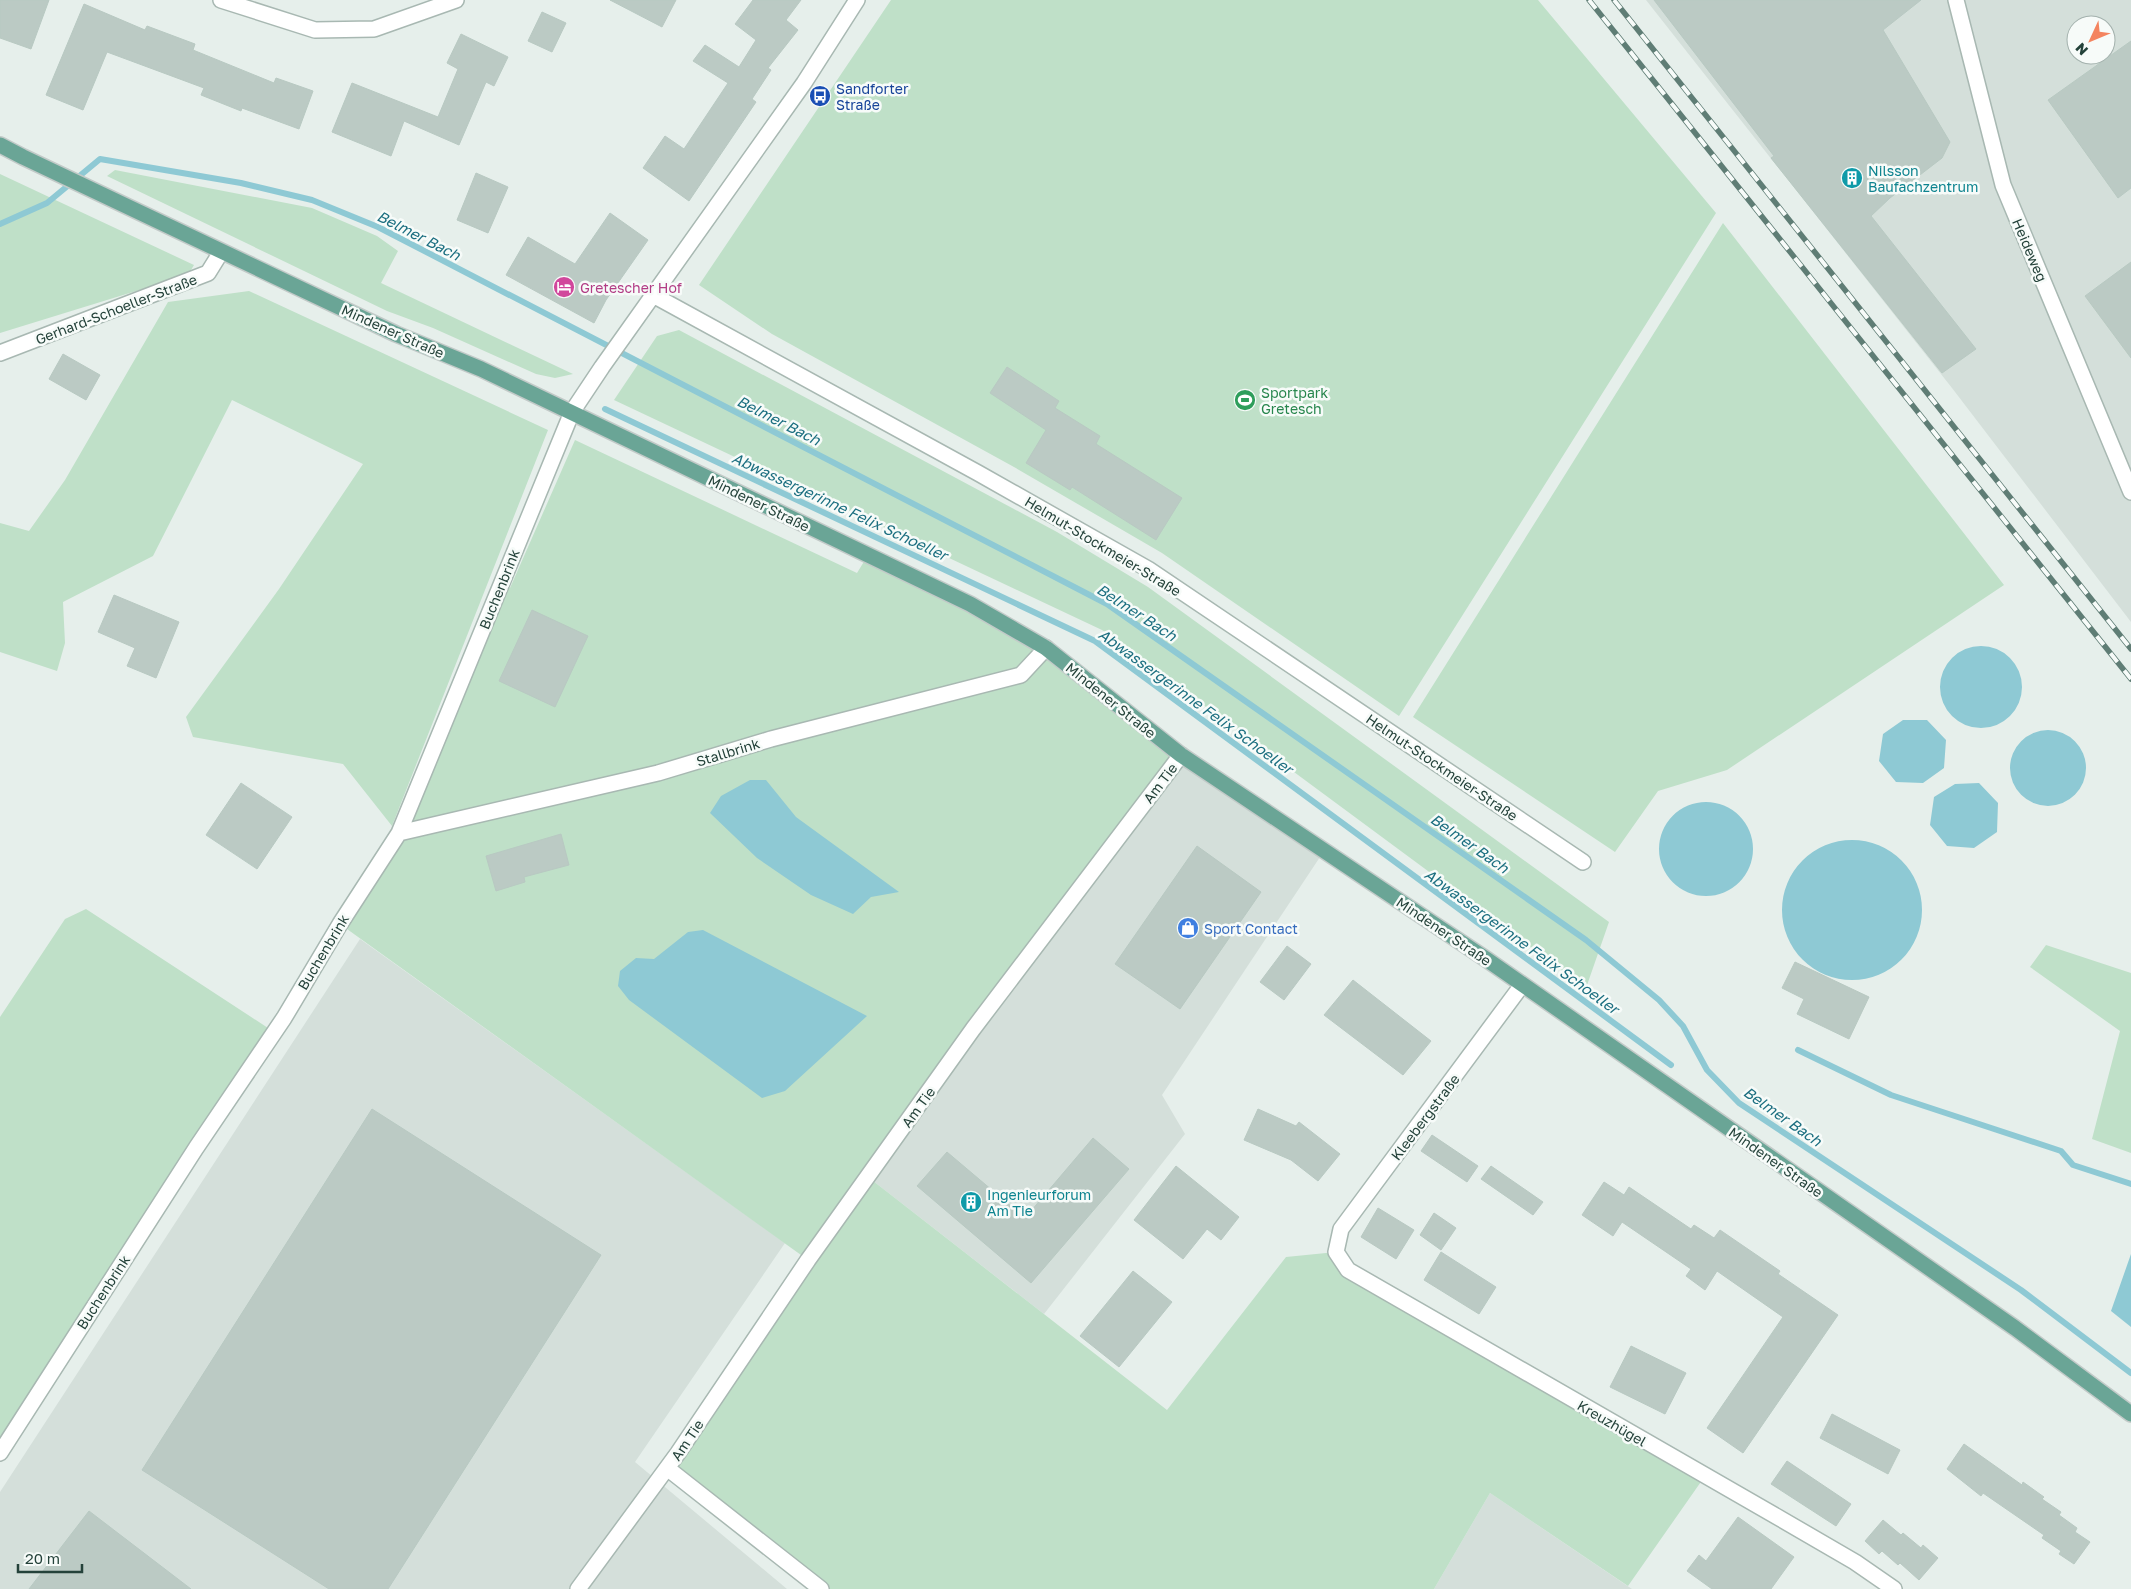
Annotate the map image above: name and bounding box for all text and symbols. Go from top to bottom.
north arrow [2066,15,2116,65]
text: N [2071,40,2091,59]
place label: Sandforter Straße [836,80,909,113]
bus stop icon: Sandforter Straße [808,84,832,108]
place label: Nilsson Baufachzentrum [1868,162,1978,195]
building icon: Nilsson Baufachzentrum [1840,166,1864,190]
water label: Belmer Bach [374,206,464,264]
street label: Heideweg [2009,216,2051,284]
street label: Gerhard-Schoeller-Straße [33,270,199,348]
hotel icon: Gretescher Hof [552,275,576,299]
place label: Gretescher Hof [580,279,682,296]
street label: Mindener Straße [339,301,447,361]
place label: Sportpark Gretesch [1261,384,1328,417]
sports icon: Sportpark Gretesch [1233,388,1257,412]
water label: Belmer Bach [734,391,824,449]
water label: Abwassergerinne Felix Schoeller [729,448,952,566]
street label: Mindener Straße [706,471,812,535]
street label: Helmut-Stockmeier-Straße [1022,493,1184,599]
street label: Buchenbrink [475,546,523,632]
water label: Belmer Bach [1094,580,1181,645]
water label: Abwassergerinne Felix Schoeller [1095,625,1298,780]
street label: Mindener Straße [1063,659,1159,741]
street label: Helmut-Stockmeier-Straße [1363,710,1521,824]
street label: Stallbrink [694,734,762,770]
street label: Am Tie [1139,760,1181,806]
water label: Belmer Bach [1428,810,1513,877]
water label: Abwassergerinne Felix Schoeller [1421,865,1624,1020]
street label: Mindener Straße [1393,893,1495,969]
street label: Buchenbrink [294,911,352,993]
shop icon: Sport Contact [1176,916,1200,940]
place label: Sport Contact [1204,920,1298,937]
street label: Kleebergstraße [1387,1071,1463,1163]
street label: Am Tie [898,1083,938,1131]
water label: Belmer Bach [1741,1083,1826,1150]
street label: Mindener Straße [1726,1123,1826,1201]
place label: Ingenieurforum Am Tie [987,1186,1091,1219]
building icon: Ingenieurforum Am Tie [959,1190,983,1214]
street label: Buchenbrink [73,1252,133,1332]
street label: Kreuzhügel [1574,1396,1650,1450]
street label: Am Tie [667,1416,707,1464]
scale bar [18,1542,81,1574]
text: 20 m [25,1549,60,1567]

